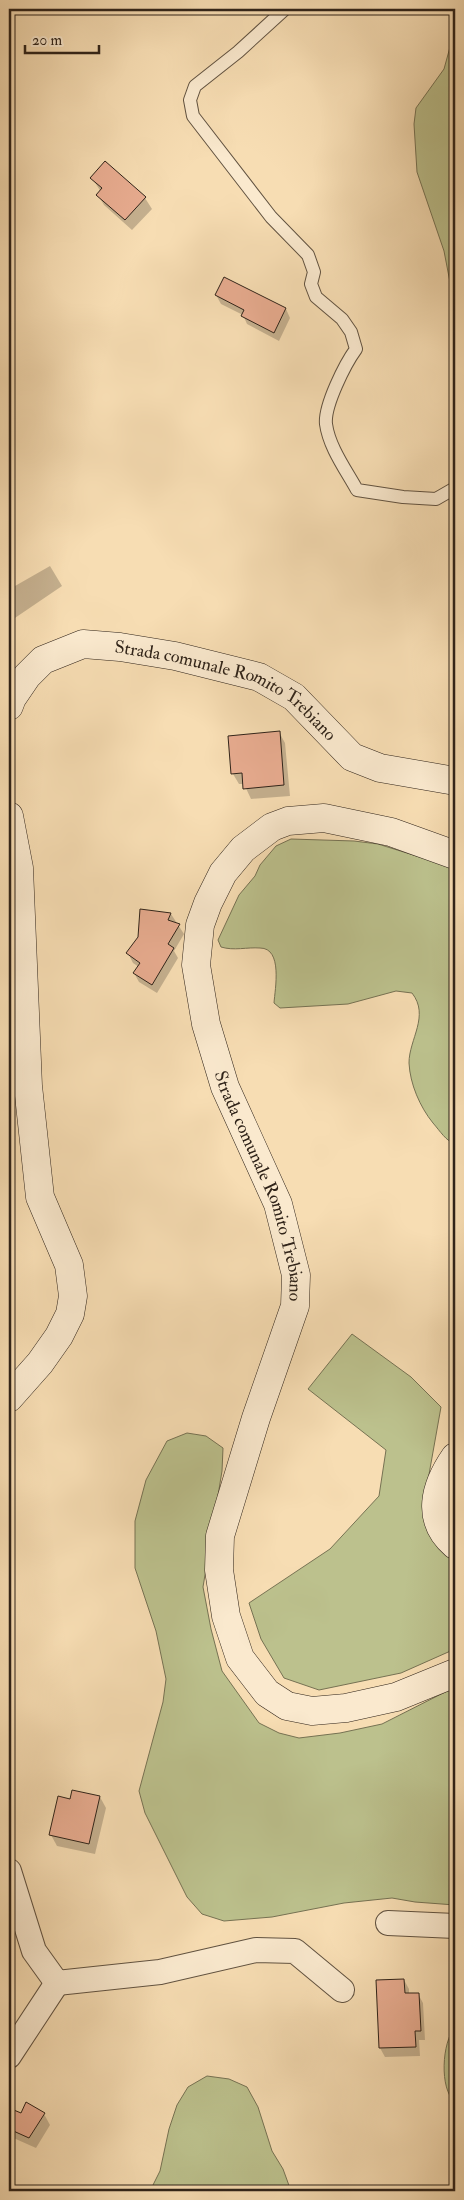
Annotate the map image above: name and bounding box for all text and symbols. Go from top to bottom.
scale bar [25,22,99,54]
text: 20 m [32,31,62,50]
street label: Strada comunale Romito Trebiano [114,635,342,746]
street label: Strada comunale Romito Trebiano [209,1068,307,1302]

